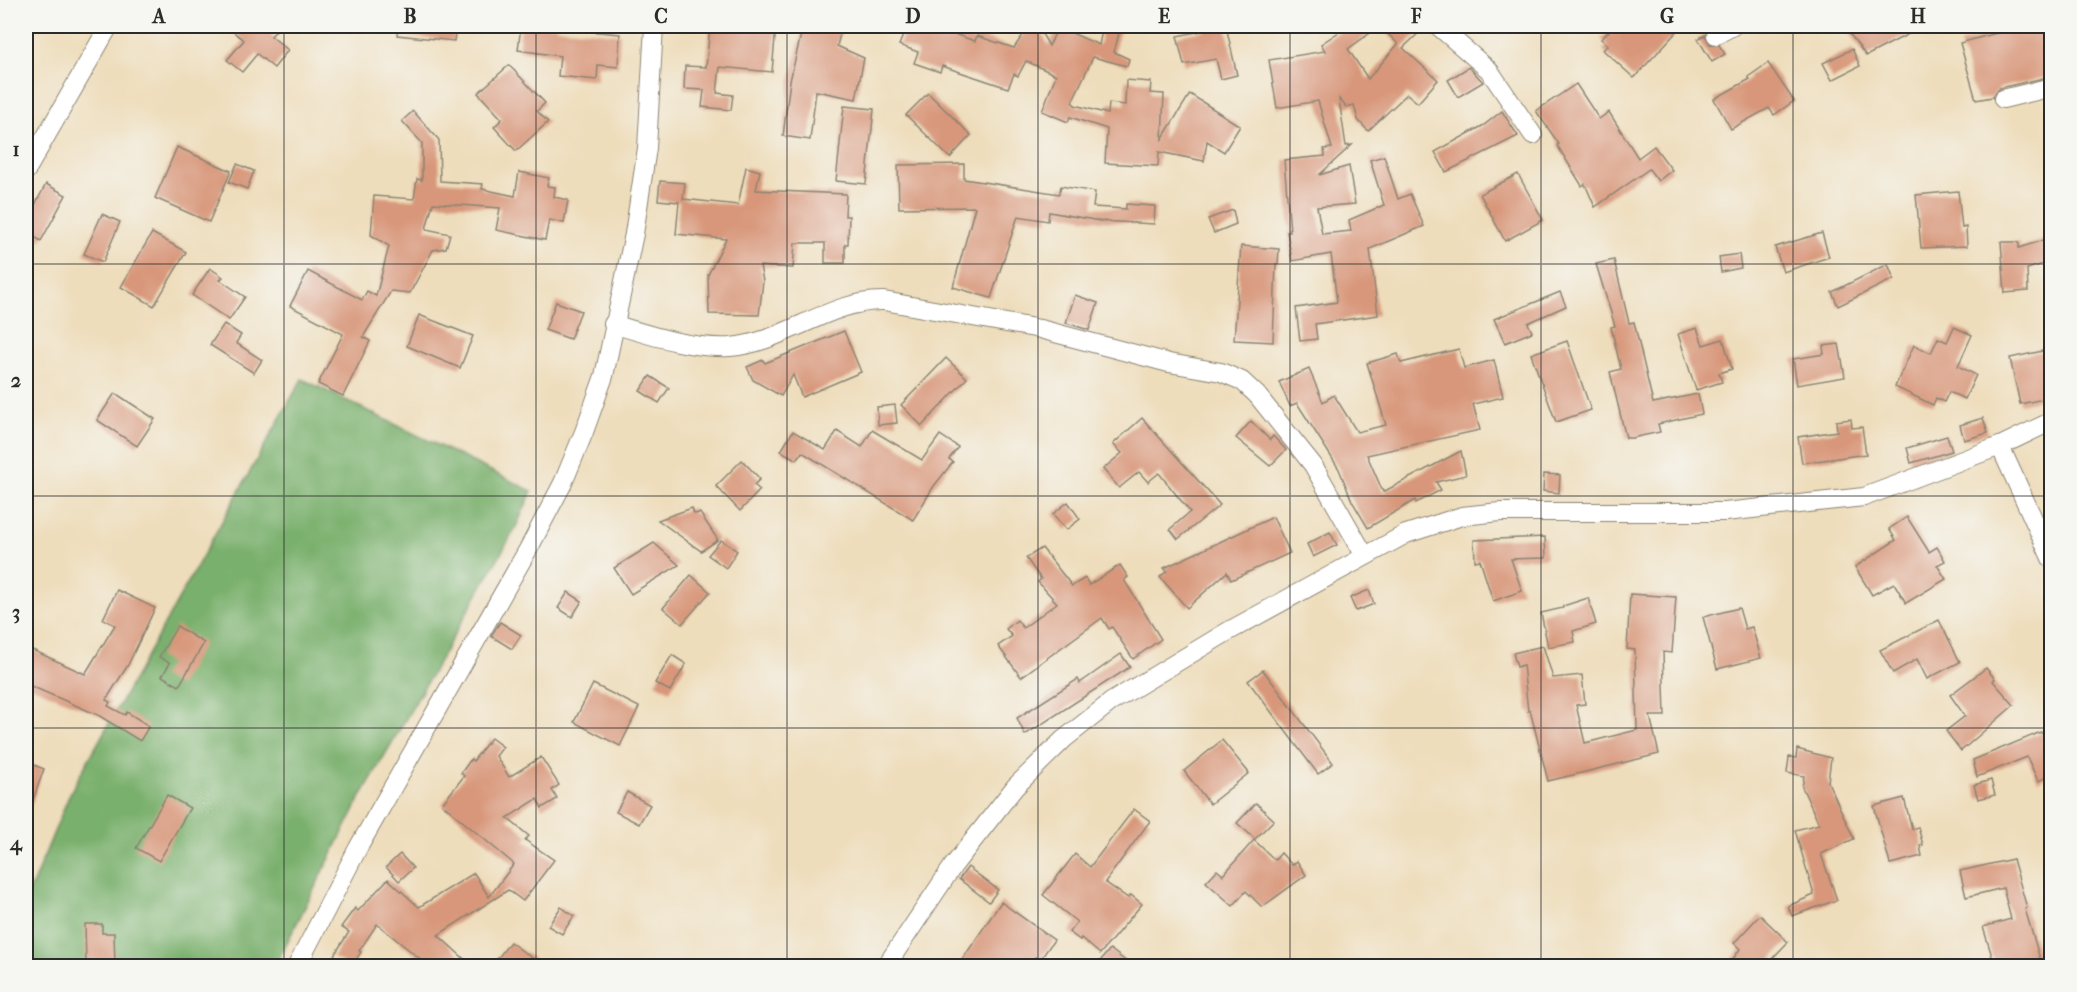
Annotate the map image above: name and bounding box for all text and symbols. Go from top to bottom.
text: A [151,5,167,28]
text: B [403,5,417,28]
text: C [654,5,668,28]
text: D [905,5,921,28]
text: E [1158,5,1170,28]
text: F [1410,5,1422,28]
text: G [1660,5,1674,28]
text: H [1910,5,1926,28]
text: 1 [12,138,20,161]
text: 2 [11,369,21,392]
text: 3 [12,601,20,624]
text: 4 [9,832,23,856]

